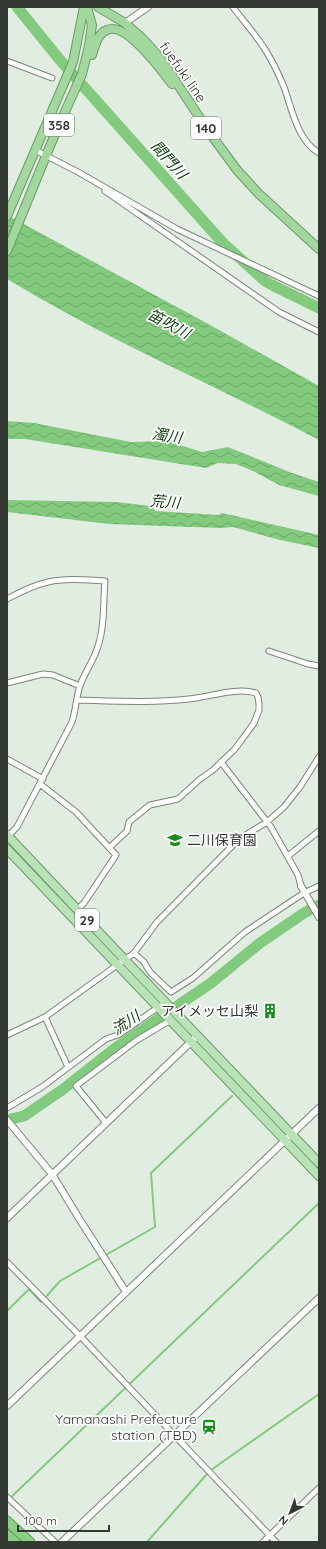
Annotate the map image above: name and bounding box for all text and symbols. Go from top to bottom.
street label: fuefuki line [155,38,211,106]
road number: 358 [44,114,74,136]
road number: 140 [191,117,221,139]
water label: 間門川 [147,137,193,184]
water label: 笛吹川 [145,305,195,343]
water label: 濁川 [151,424,185,447]
water label: 荒川 [149,491,183,512]
school or university icon: 二川保育園 [166,831,184,849]
place label: 二川保育園 [187,831,257,849]
road number: 29 [75,909,99,931]
place label: アイメッセ山梨 [161,1002,258,1020]
building icon: アイメッセ山梨 [261,1002,279,1020]
water label: 流川 [108,1005,145,1039]
place label: Yamanashi Prefecture station (TBD) [55,1410,197,1444]
station icon: Yamanashi Prefecture station (TBD) [200,1418,218,1436]
north arrow [270,1493,310,1533]
scale bar [18,1507,109,1533]
text: 100 m [24,1513,57,1528]
text: N [276,1513,291,1528]

